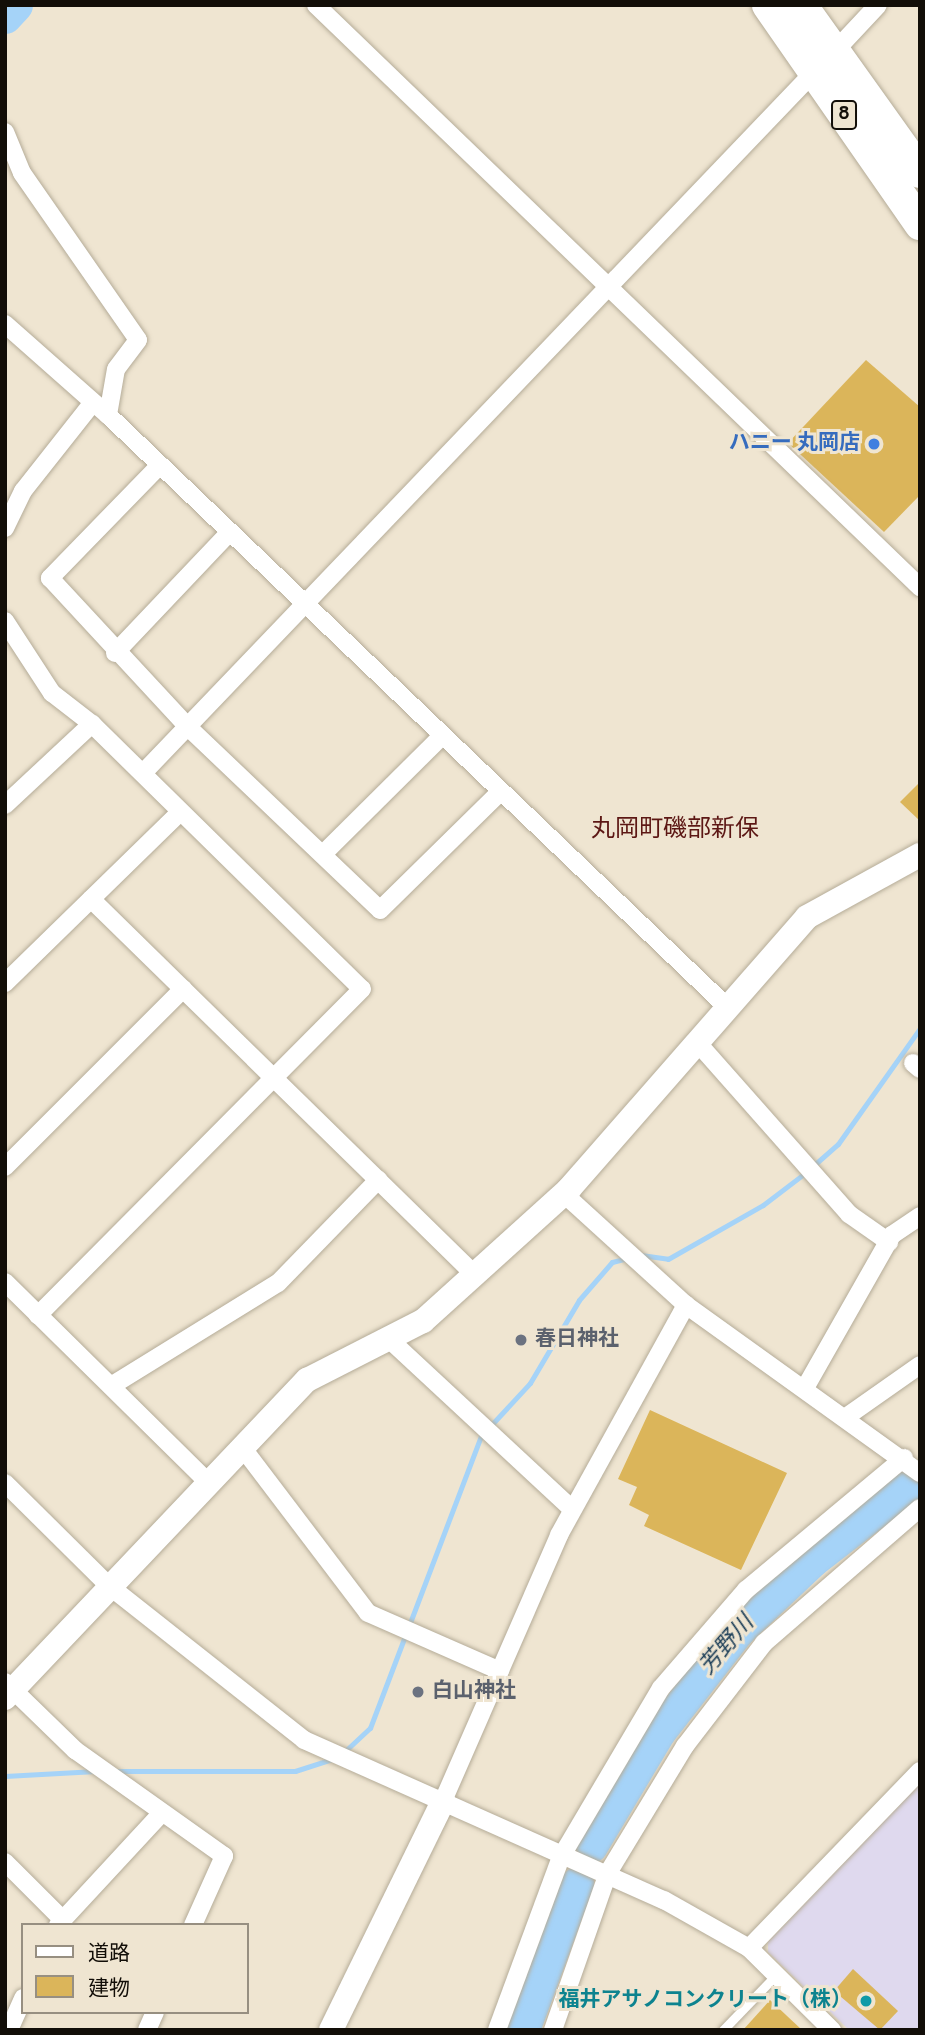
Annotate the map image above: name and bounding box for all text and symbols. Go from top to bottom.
road number: 8 [830,99,858,130]
place label: ハニー 丸岡店 [729,431,860,457]
marker: ハニー 丸岡店 [866,436,882,452]
district label: 丸岡町磯部新保 [591,817,759,845]
place label: 春日神社 [535,1327,619,1353]
marker: 春日神社 [513,1332,529,1348]
water label: 芳野川 [695,1611,761,1681]
place label: 白山神社 [432,1679,516,1705]
marker: 白山神社 [410,1684,426,1700]
legend [21,1923,248,2014]
text: 道路 [88,1941,130,1968]
text: 建物 [88,1976,130,2003]
place label: 福井アサノコンクリート（株） [558,1988,852,2014]
marker: 福井アサノコンクリート（株） [858,1993,874,2009]

